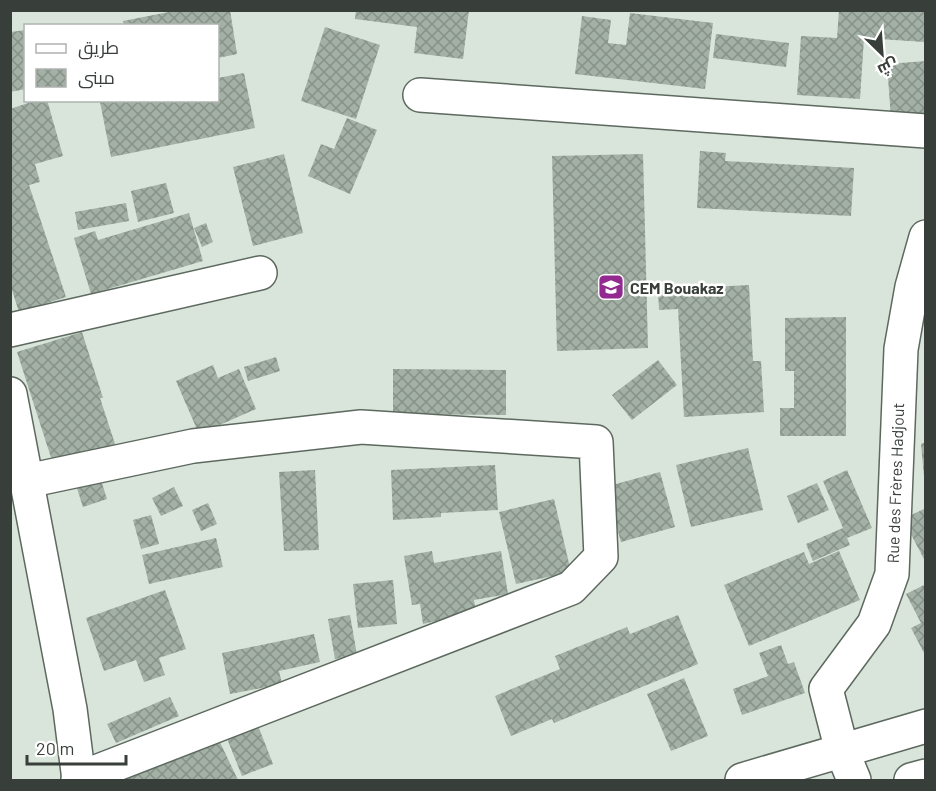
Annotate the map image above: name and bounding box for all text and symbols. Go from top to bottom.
legend [24,24,219,102]
north arrow [852,24,912,84]
text: طريق [78,36,119,60]
text: ش [875,54,902,81]
text: مبنى [78,66,115,89]
school or university icon: CEM Bouakaz [596,272,626,302]
place label: CEM Bouakaz [630,278,724,297]
street label: Rue des Frères Hadjout [883,402,907,564]
scale bar [27,728,126,766]
text: 20 m [36,737,74,759]

